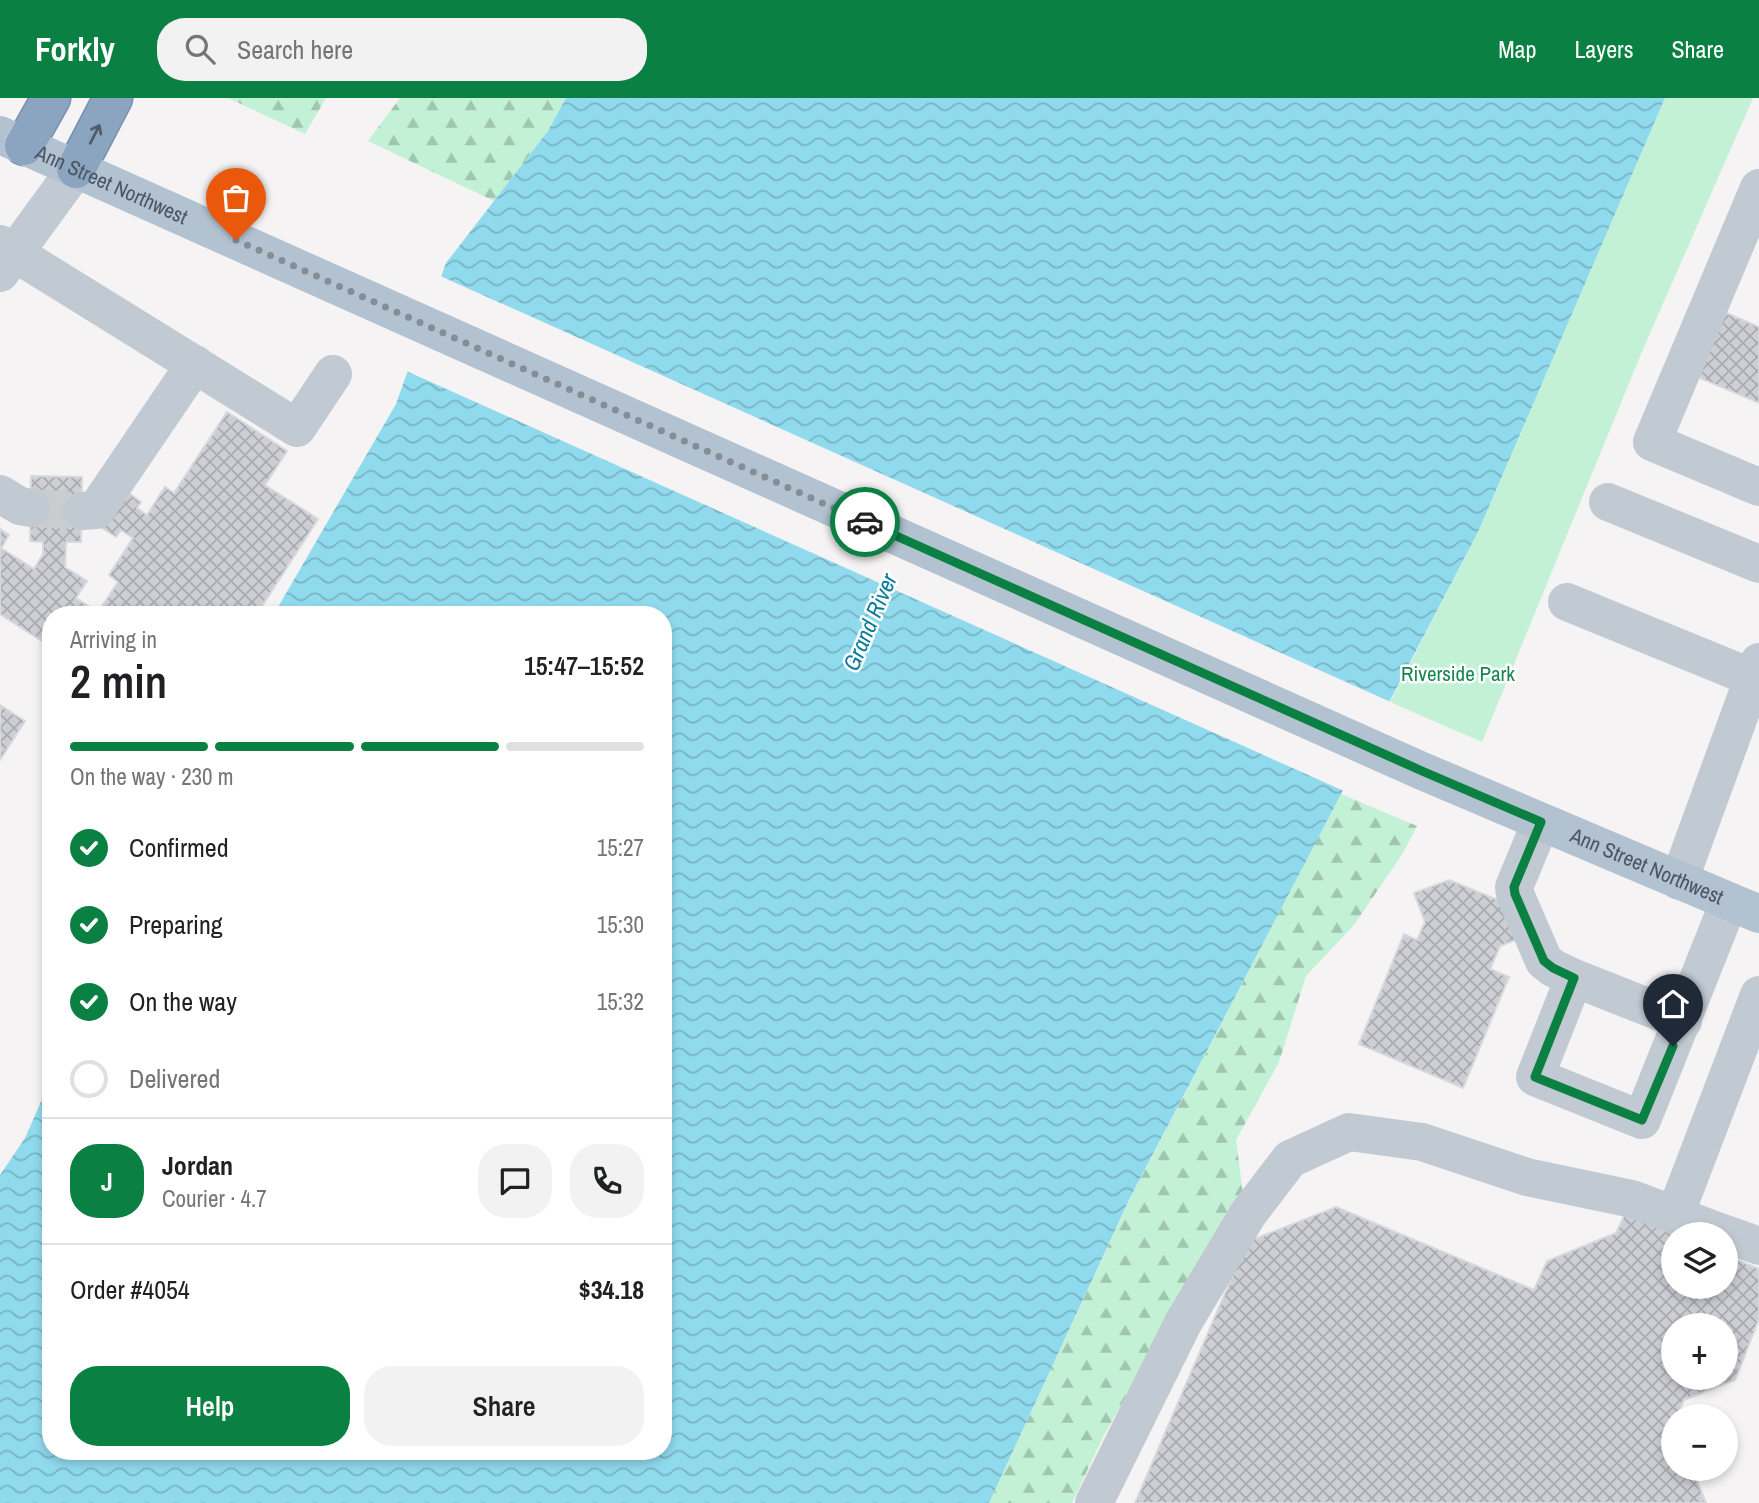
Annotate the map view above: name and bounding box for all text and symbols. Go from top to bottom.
search box [157,18,647,81]
text: Forkly [35,27,115,71]
icon: search [181,30,219,68]
text: Search here [237,32,353,67]
text: Map [1498,33,1536,65]
text: Layers [1574,33,1633,65]
text: Share [1671,33,1724,65]
one-way arrow [88,124,102,144]
street label: Ann Street Northwest [30,137,192,231]
pin [206,168,266,240]
icon: bag [217,179,255,217]
courier [830,487,900,557]
icon: car [846,503,884,541]
water label: Grand River [835,568,904,675]
text: Arriving in [70,624,157,655]
text: 15:47–15:52 [524,648,644,683]
text: 2 min [70,650,167,712]
park label: Riverside Park [1401,659,1515,688]
text: On the way · 230 m [70,761,234,792]
street label: Ann Street Northwest [1565,820,1728,911]
icon: check [70,829,108,867]
text: Confirmed [129,830,229,865]
text: 15:27 [597,832,644,863]
icon: check [70,906,108,944]
text: Preparing [129,907,223,942]
text: 15:30 [597,909,644,940]
pin [1643,974,1703,1046]
icon: check [70,983,108,1021]
text: On the way [129,984,237,1019]
icon: home [1654,985,1692,1023]
text: 15:32 [597,986,644,1017]
text: Delivered [129,1061,220,1096]
button: chat [478,1144,552,1218]
button: phone [570,1144,644,1218]
text: Jordan [162,1148,233,1183]
text: J [101,1164,113,1199]
text: Courier · 4.7 [162,1183,267,1214]
map controls [1661,1222,1738,1481]
button: layers [1661,1222,1738,1299]
text: Order #4054 [70,1272,190,1307]
text: $34.18 [579,1272,644,1307]
button: + [1661,1313,1738,1390]
button: Help [70,1366,350,1446]
button: Share [364,1366,644,1446]
button: − [1661,1404,1738,1481]

